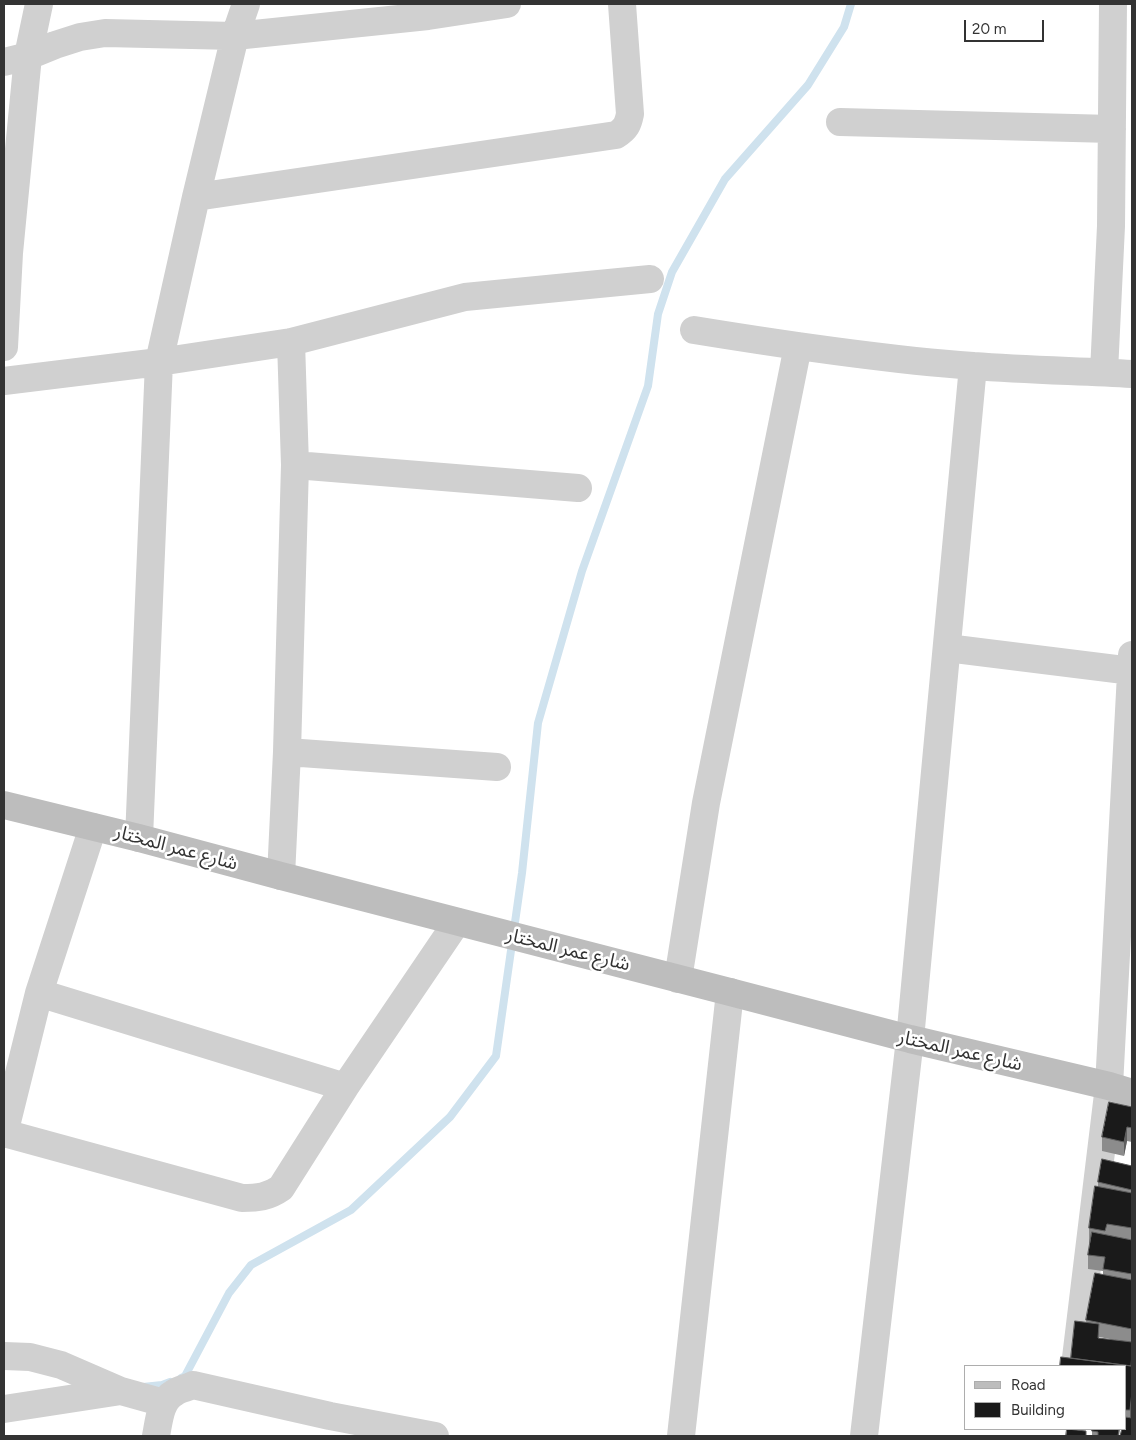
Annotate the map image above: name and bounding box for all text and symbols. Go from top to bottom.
scale bar [966,10,1046,42]
text: 20 m [972,20,1006,38]
street label: شارع عمر المختار [112,821,240,875]
street label: شارع عمر المختار [504,924,632,976]
street label: شارع عمر المختار [896,1026,1024,1076]
legend [964,1365,1126,1430]
text: Road [1011,1376,1046,1394]
text: Building [1011,1401,1065,1419]

